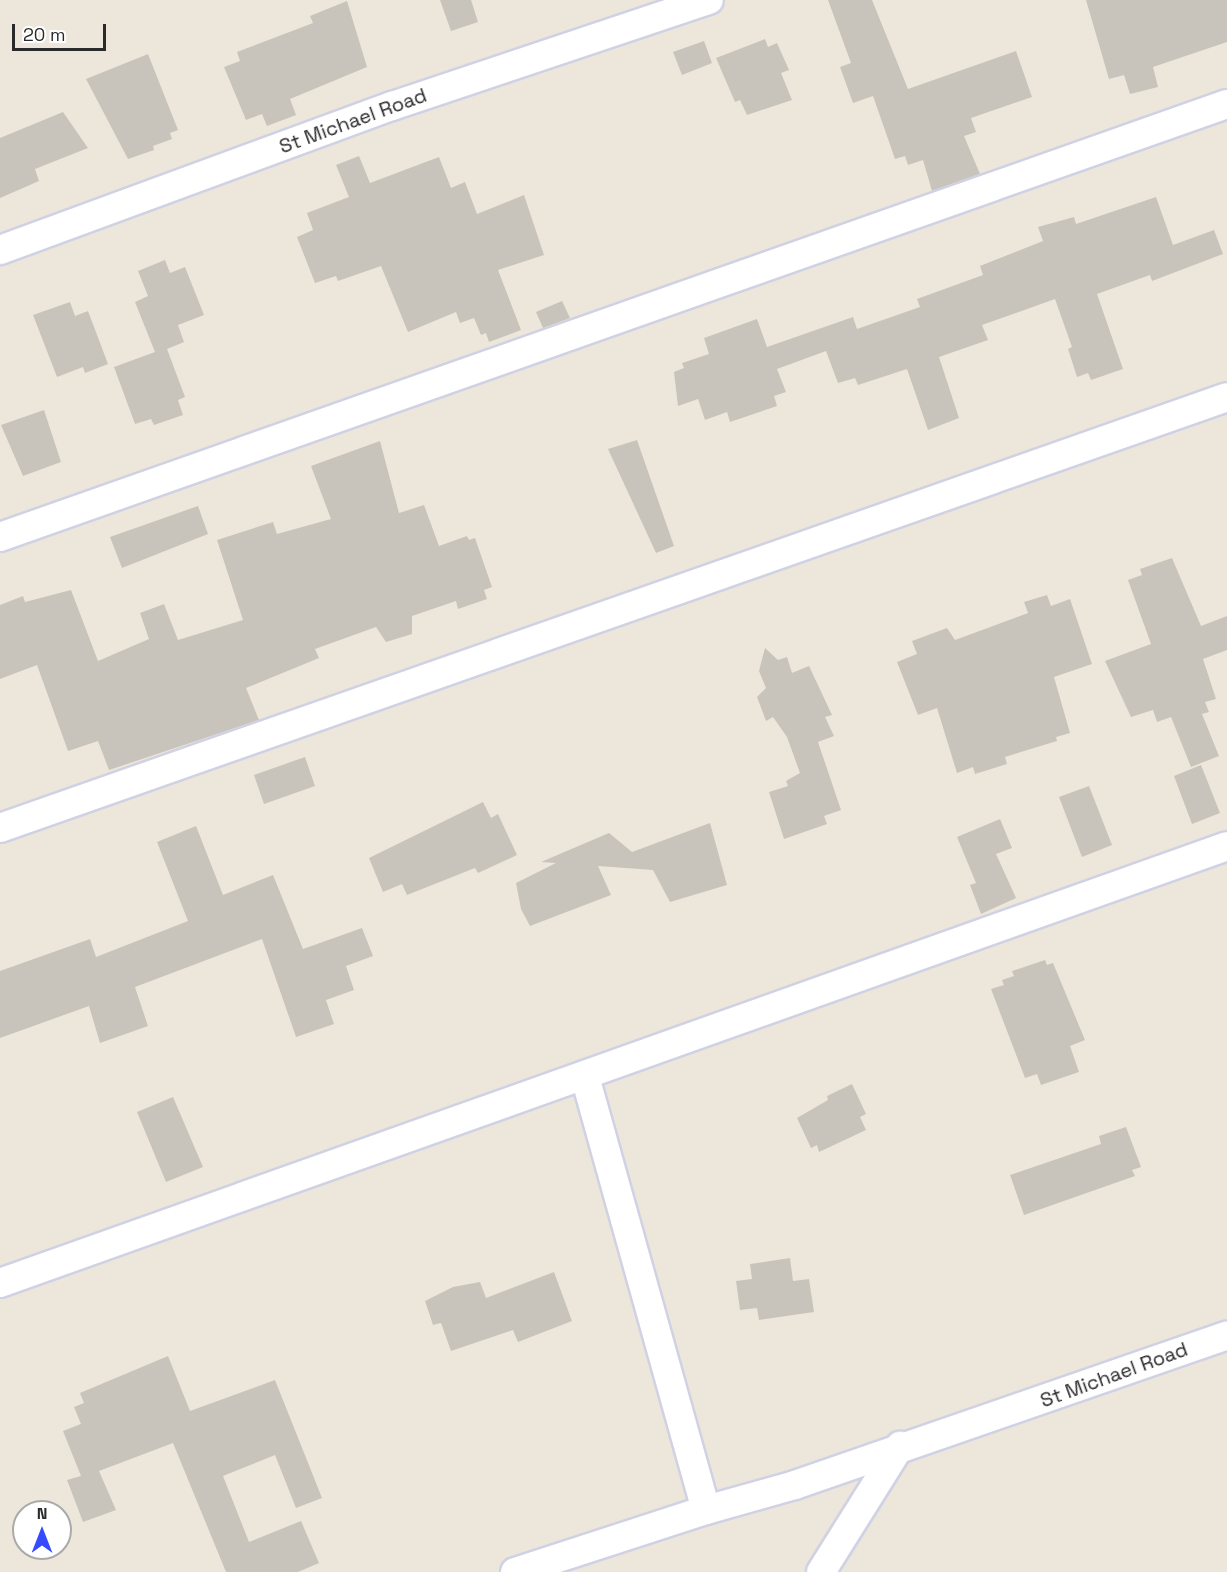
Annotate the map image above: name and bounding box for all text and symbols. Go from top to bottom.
scale bar [15,12,110,50]
text: 20 m [23,23,66,46]
street label: St Michael Road [276,83,430,159]
street label: St Michael Road [1037,1337,1191,1413]
north arrow [12,1500,72,1560]
text: N [37,1503,47,1524]

